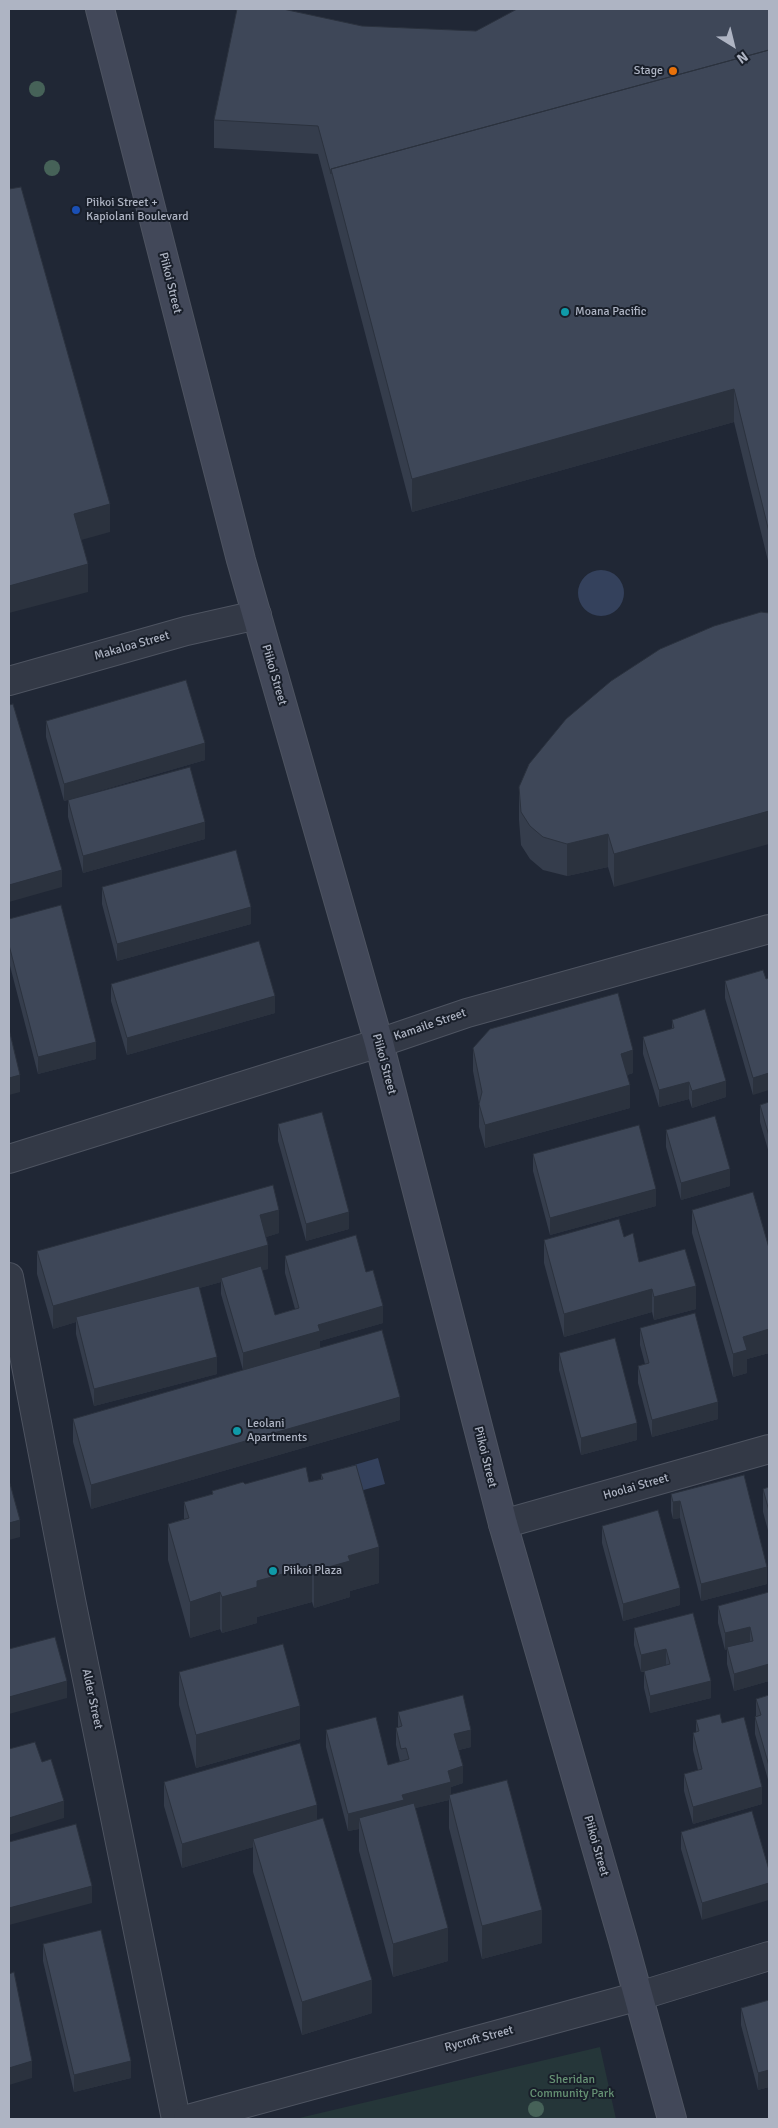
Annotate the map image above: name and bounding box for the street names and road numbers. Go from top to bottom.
street label: Piikoi Street [155,251,185,315]
street label: Makaloa Street [93,628,171,664]
street label: Piikoi Street [258,643,290,707]
street label: Kamaile Street [392,1006,468,1044]
street label: Piikoi Street [369,1032,399,1096]
street label: Piikoi Street [470,1425,500,1489]
street label: Hoolai Street [602,1471,670,1503]
street label: Alder Street [79,1667,105,1731]
street label: Piikoi Street [580,1814,612,1878]
street label: Rycroft Street [443,2023,515,2055]

